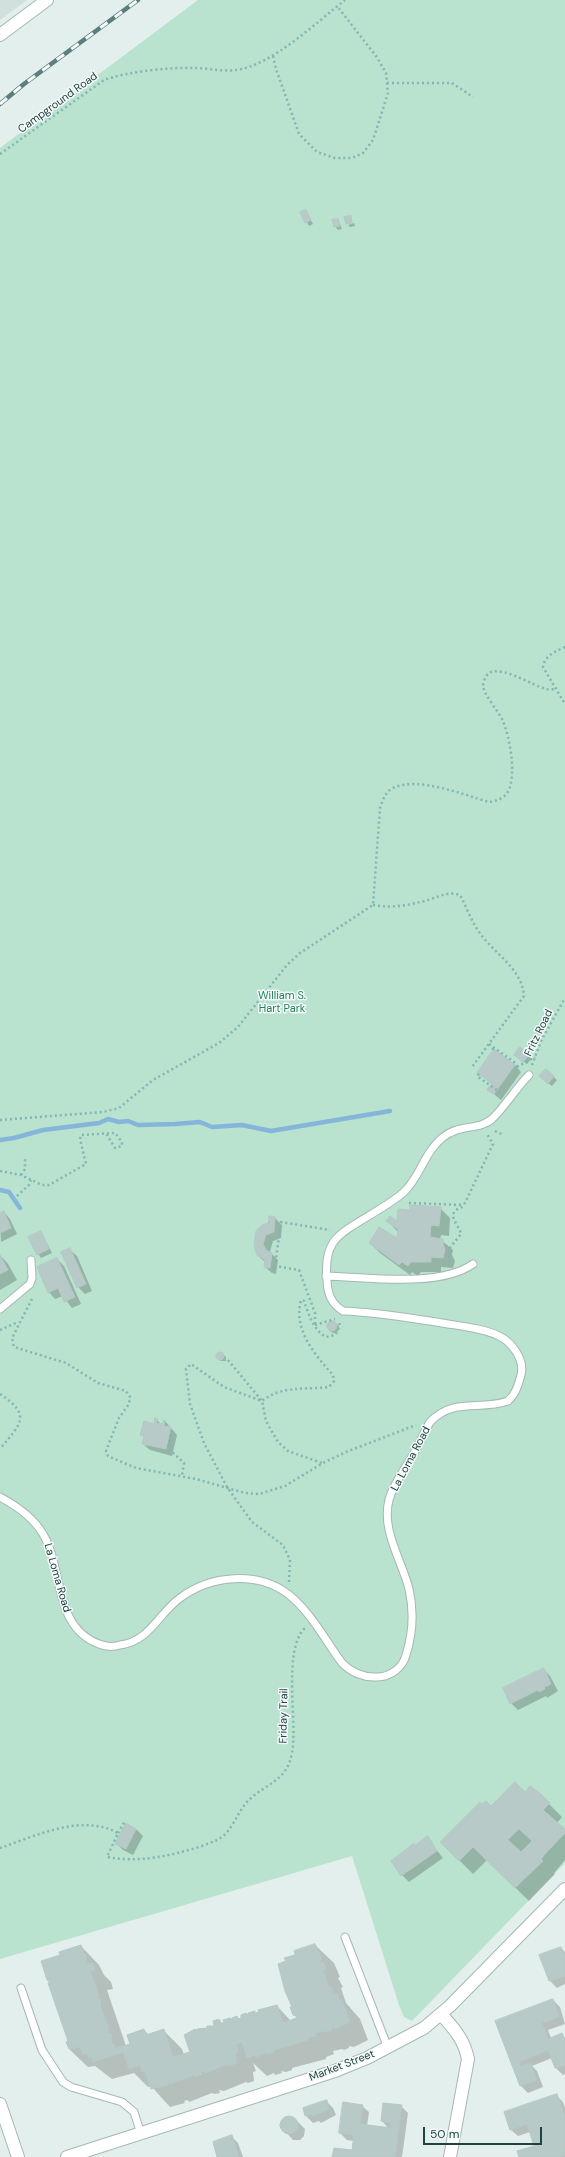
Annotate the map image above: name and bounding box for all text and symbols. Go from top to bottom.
street label: Campground Road [16,70,100,136]
park label: William S. Hart Park [258,989,306,1015]
street label: Fritz Road [522,1007,556,1059]
street label: La Loma Road [388,1425,434,1493]
street label: La Loma Road [41,1542,73,1614]
street label: Friday Trail [277,1688,291,1744]
street label: Market Street [307,2047,377,2085]
scale bar [425,2119,544,2145]
text: 50 m [430,2126,459,2142]

